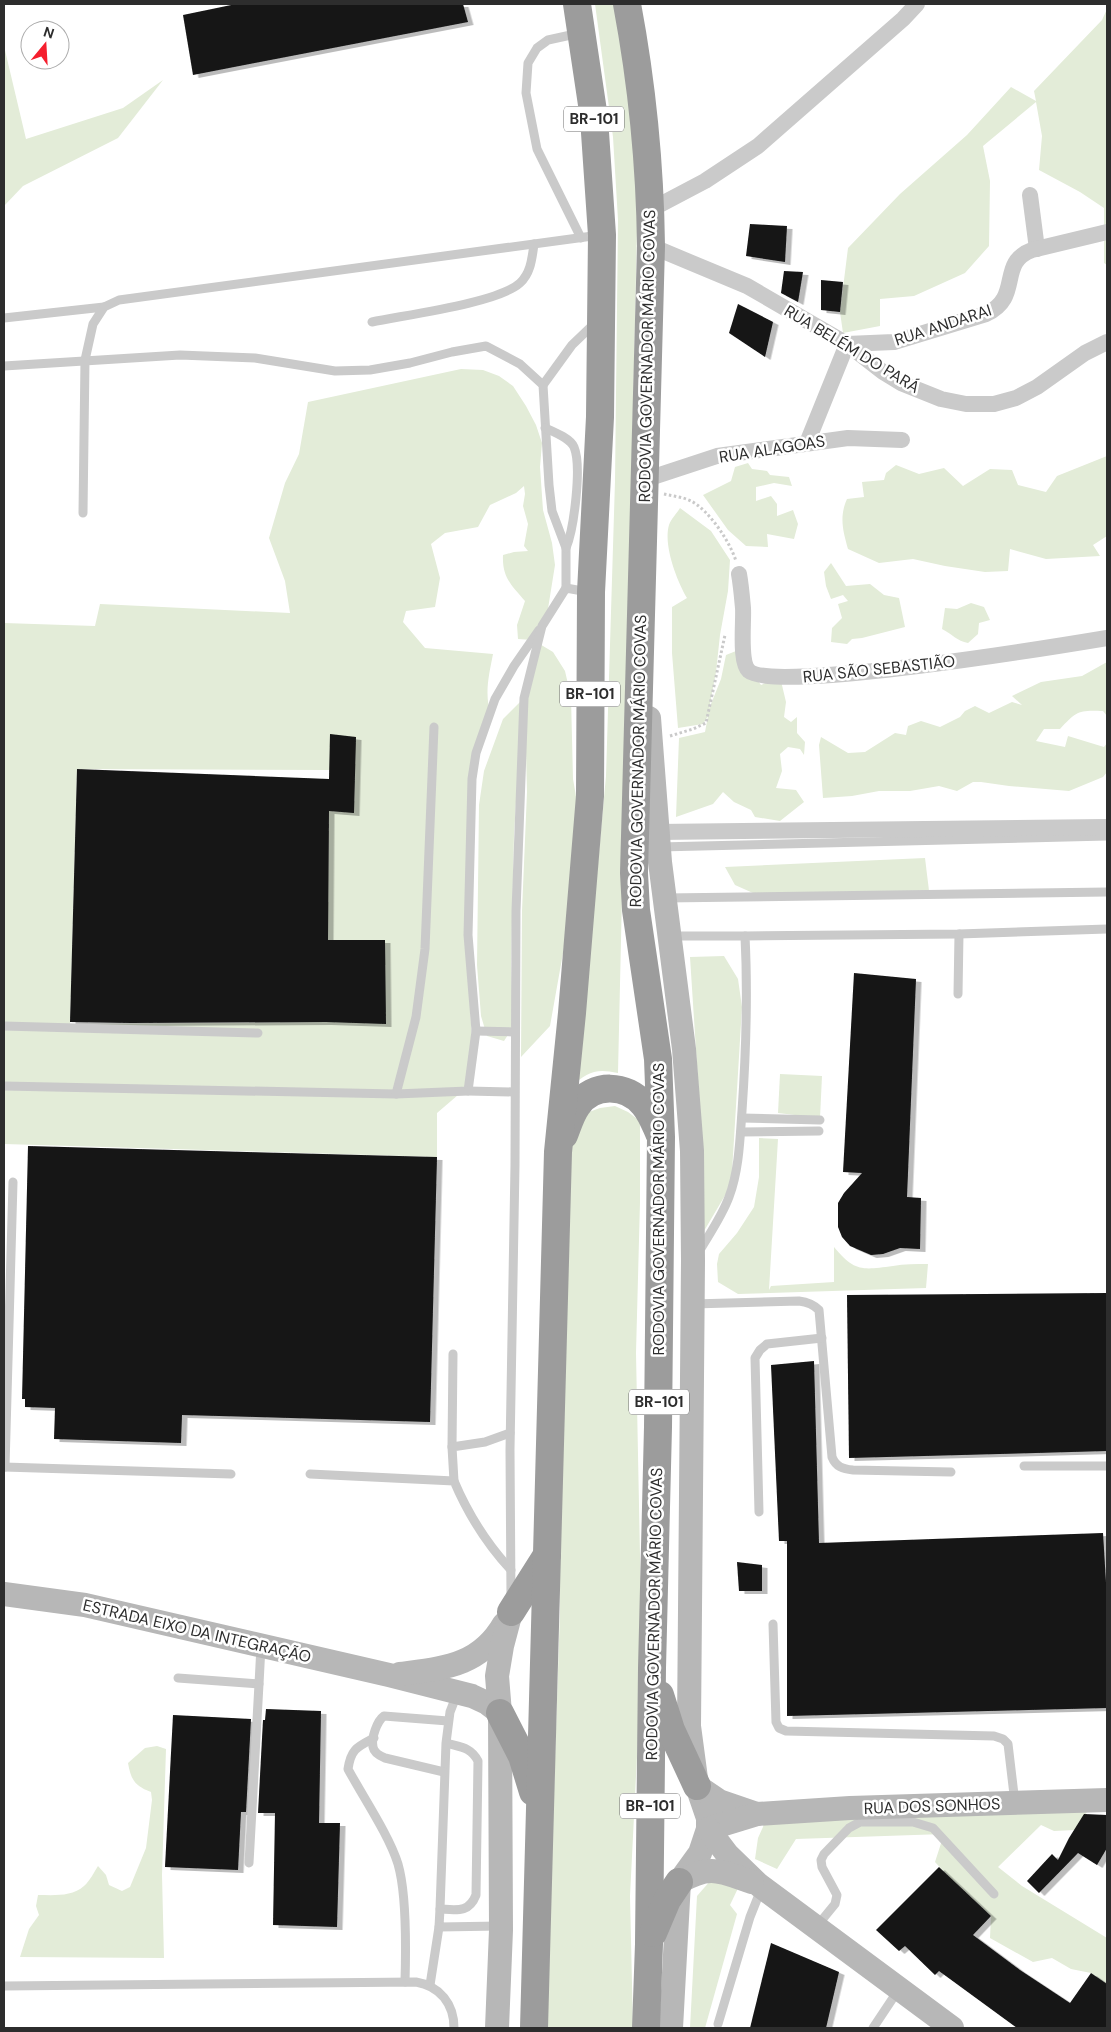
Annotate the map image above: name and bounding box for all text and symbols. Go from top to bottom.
north arrow [20,20,70,70]
text: N [41,22,57,43]
road number: BR-101 [564,106,624,132]
street label: RODOVIA GOVERNADOR MÁRIO COVAS [634,209,660,503]
street label: RUA ANDARAI [892,299,994,351]
street label: RUA BELÉM DO PARÁ [780,300,924,398]
street label: RUA ALAGOAS [717,430,827,468]
street label: RODOVIA GOVERNADOR MÁRIO COVAS [625,614,651,908]
street label: RUA SÃO SEBASTIÃO [802,651,956,687]
road number: BR-101 [560,682,620,706]
street label: RODOVIA GOVERNADOR MÁRIO COVAS [648,1063,669,1355]
road number: BR-101 [629,1390,689,1414]
street label: RODOVIA GOVERNADOR MÁRIO COVAS [641,1467,667,1761]
street label: ESTRADA EIXO DA INTEGRAÇÃO [81,1594,313,1668]
street label: RUA DOS SONHOS [863,1793,1001,1819]
road number: BR-101 [620,1794,680,1818]

